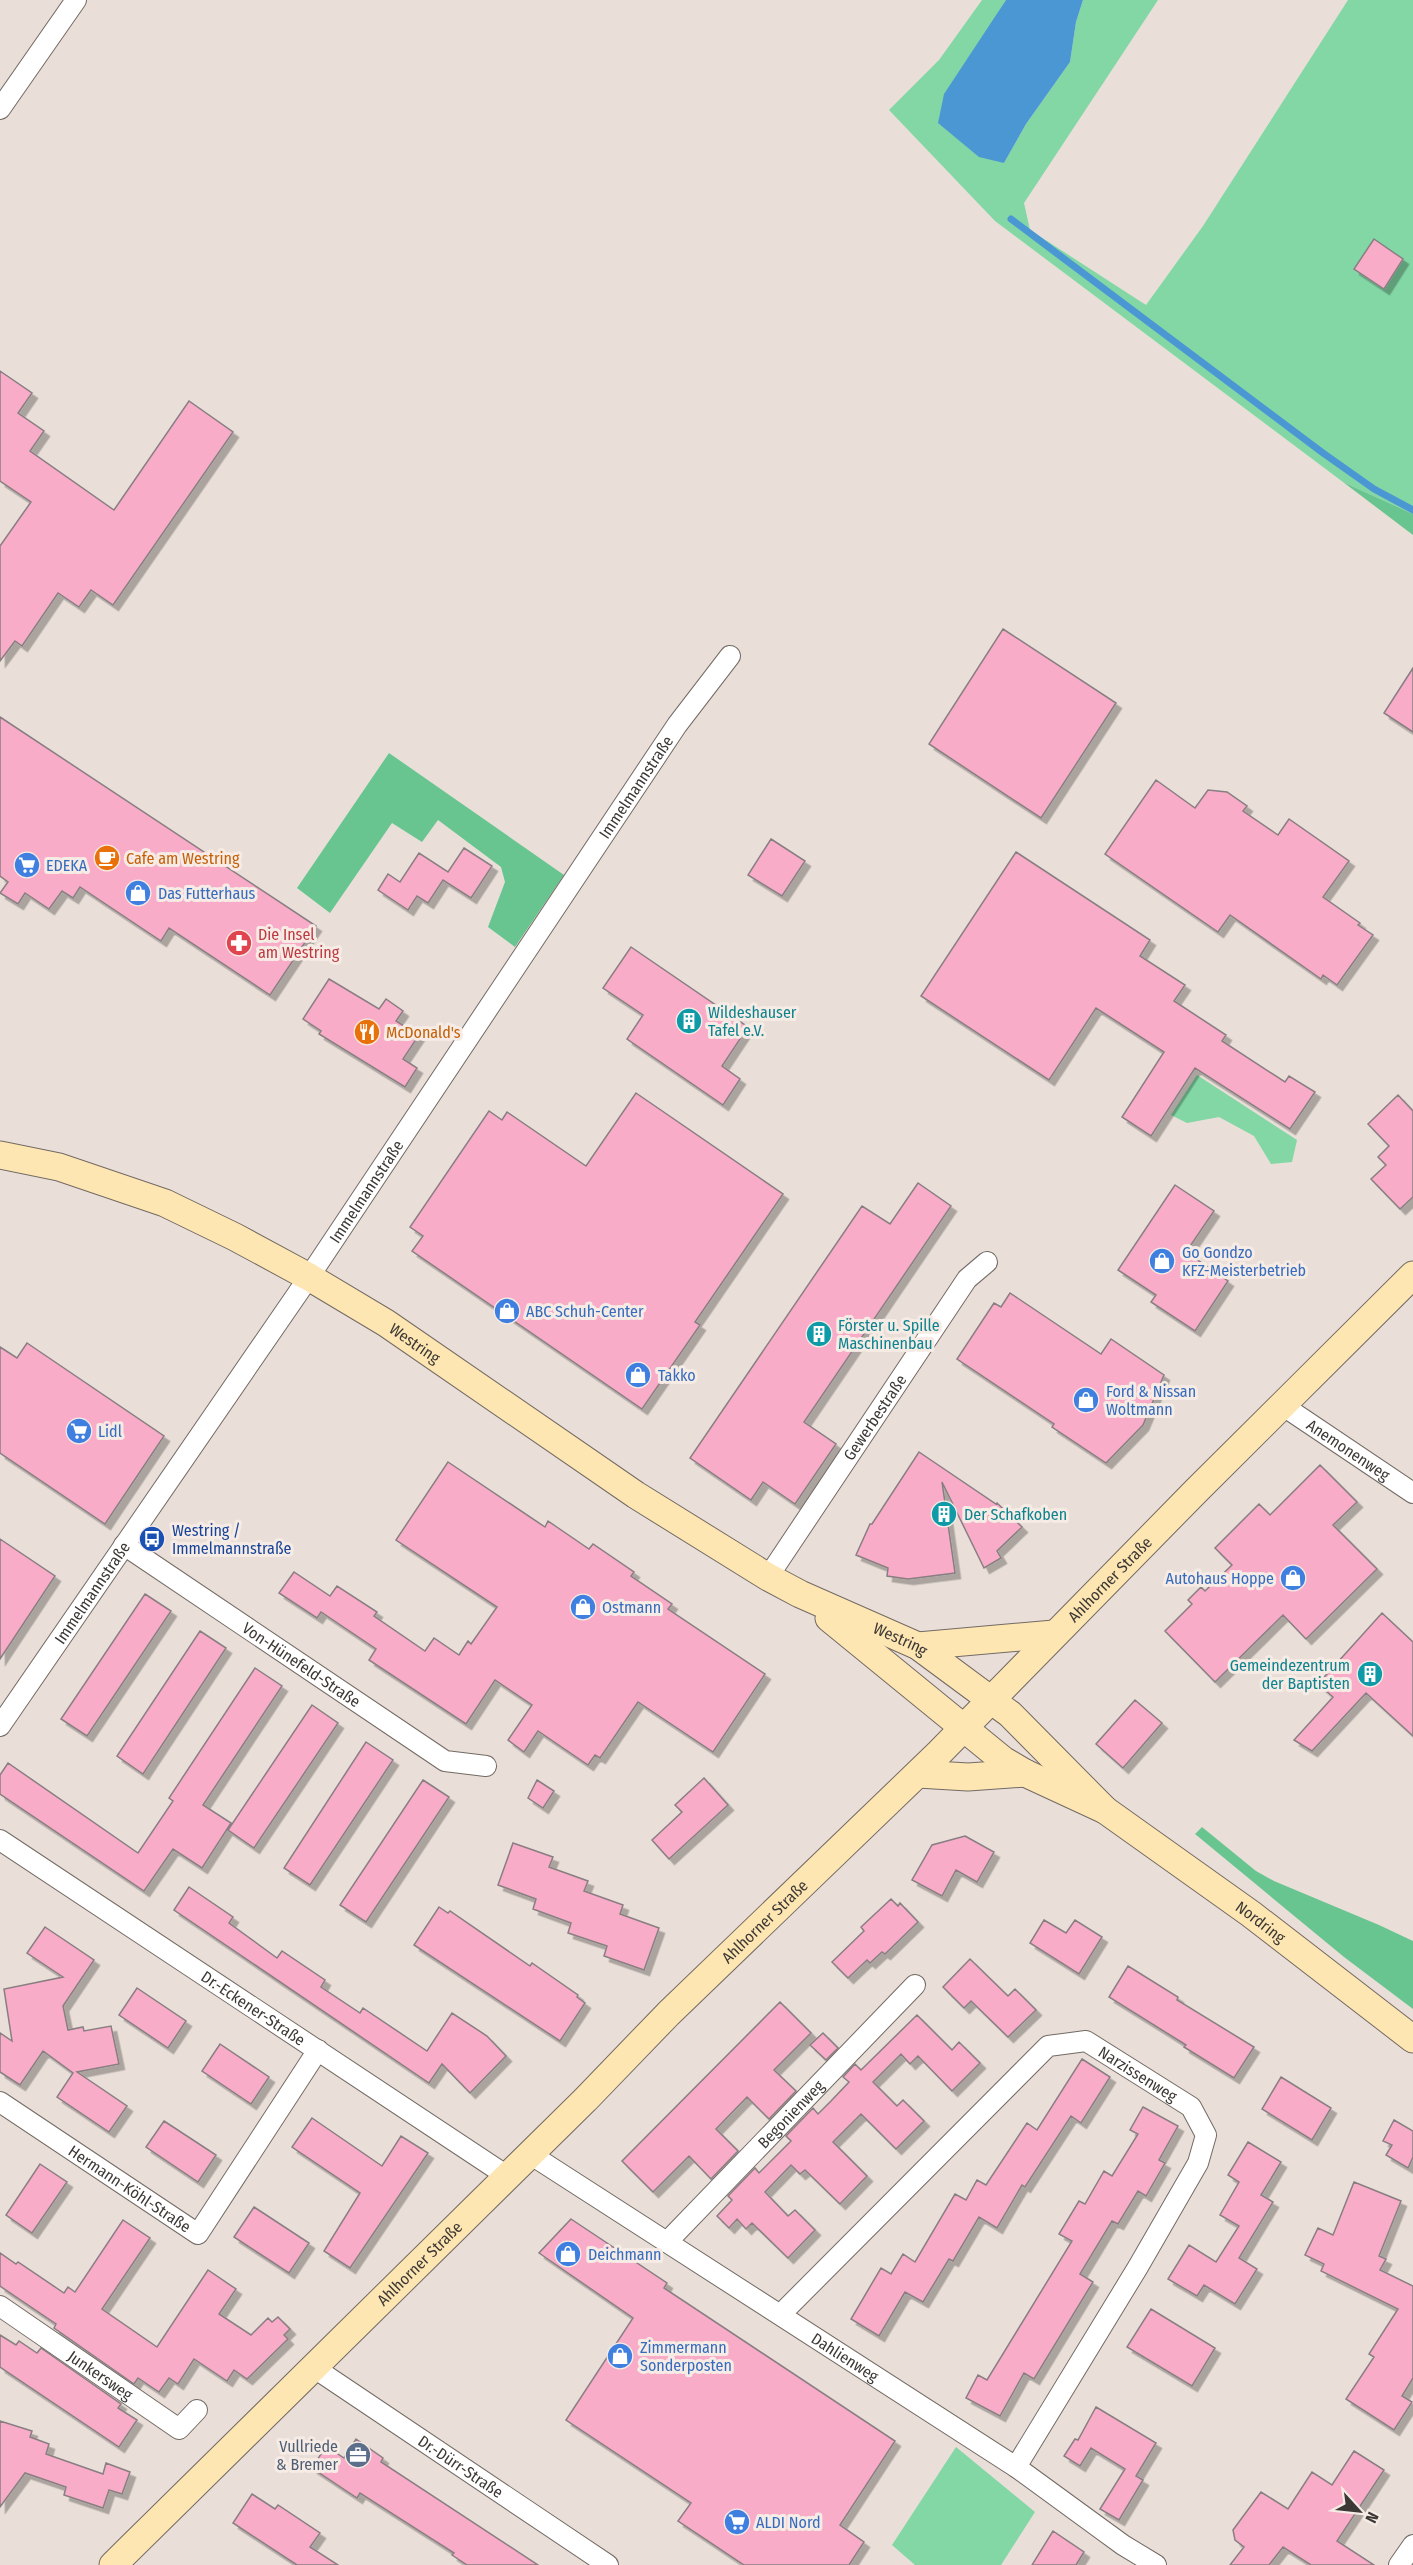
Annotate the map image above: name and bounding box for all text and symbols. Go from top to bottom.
street label: Immelmannstraße [595,732,677,842]
cafe icon: Cafe am Westring [92,843,122,873]
place label: Cafe am Westring [126,849,240,868]
supermarket icon: EDEKA [12,850,42,880]
place label: EDEKA [46,856,88,875]
shop icon: Das Futterhaus [123,878,153,908]
place label: Das Futterhaus [158,884,256,903]
place label: Die Insel am Westring [258,925,340,962]
pharmacy icon: Die Insel am Westring [224,928,254,958]
place label: Wildeshauser Tafel e.V. [708,1003,797,1040]
building icon: Wildeshauser Tafel e.V. [674,1006,704,1036]
restaurant icon: McDonald's [352,1017,382,1047]
place label: McDonald's [386,1023,461,1042]
street label: Immelmannstraße [325,1136,407,1246]
place label: Go Gondzo KFZ-Meisterbetrieb [1182,1243,1306,1280]
shop icon: Go Gondzo KFZ-Meisterbetrieb [1147,1246,1177,1276]
shop icon: ABC Schuh-Center [492,1296,522,1326]
place label: ABC Schuh-Center [526,1302,644,1321]
place label: Förster u. Spille Maschinenbau [838,1316,940,1353]
street label: Westring [386,1319,444,1367]
building icon: Förster u. Spille Maschinenbau [804,1319,834,1349]
shop icon: Takko [623,1360,653,1390]
place label: Takko [658,1366,696,1385]
street label: Gewerbestraße [839,1371,910,1464]
place label: Ford & Nissan Woltmann [1106,1382,1196,1419]
shop icon: Ford & Nissan Woltmann [1071,1385,1101,1415]
street label: Anemonenweg [1303,1415,1394,1485]
supermarket icon: Lidl [64,1416,94,1446]
place label: Lidl [98,1422,122,1441]
building icon: Der Schafkoben [929,1499,959,1529]
place label: Der Schafkoben [964,1505,1067,1524]
place label: Westring / Immelmannstraße [172,1521,291,1558]
bus stop icon: Westring / Immelmannstraße [137,1524,167,1554]
street label: Ahlhorner Straße [1064,1532,1156,1626]
street label: Immelmannstraße [50,1538,134,1647]
shop icon: Autohaus Hoppe [1278,1563,1308,1593]
place label: Autohaus Hoppe [1166,1569,1274,1588]
shop icon: Ostmann [568,1592,598,1622]
place label: Ostmann [602,1598,661,1617]
street label: Von-Hünefeld-Straße [239,1618,364,1711]
street label: Westring [871,1618,932,1660]
place label: Gemeindezentrum der Baptisten [1230,1656,1350,1693]
building icon: Gemeindezentrum der Baptisten [1355,1659,1385,1689]
street label: Ahlhorner Straße [718,1875,811,1967]
street label: Nordring [1232,1897,1290,1947]
street label: Dr.-Eckener-Straße [198,1967,309,2049]
street label: Narzissenweg [1095,2042,1181,2106]
street label: Begonienweg [754,2076,828,2152]
street label: Hermann-Köhl-Straße [65,2141,195,2236]
street label: Ahlhorner Straße [373,2217,466,2309]
shop icon: Deichmann [553,2239,583,2269]
place label: Deichmann [588,2245,662,2264]
street label: Dahlienweg [808,2328,883,2386]
place label: Zimmermann Sonderposten [640,2338,732,2375]
shop icon: Zimmermann Sonderposten [605,2341,635,2371]
street label: Junkersweg [64,2346,137,2404]
street label: Dr.-Dürr-Straße [415,2431,507,2502]
place label: Vullriede & Bremer [276,2437,338,2474]
office icon: Vullriede & Bremer [343,2440,373,2470]
north arrow [1329,2481,1389,2541]
supermarket icon: ALDI Nord [722,2507,752,2537]
text: N [1361,2509,1383,2526]
place label: ALDI Nord [756,2513,821,2532]

